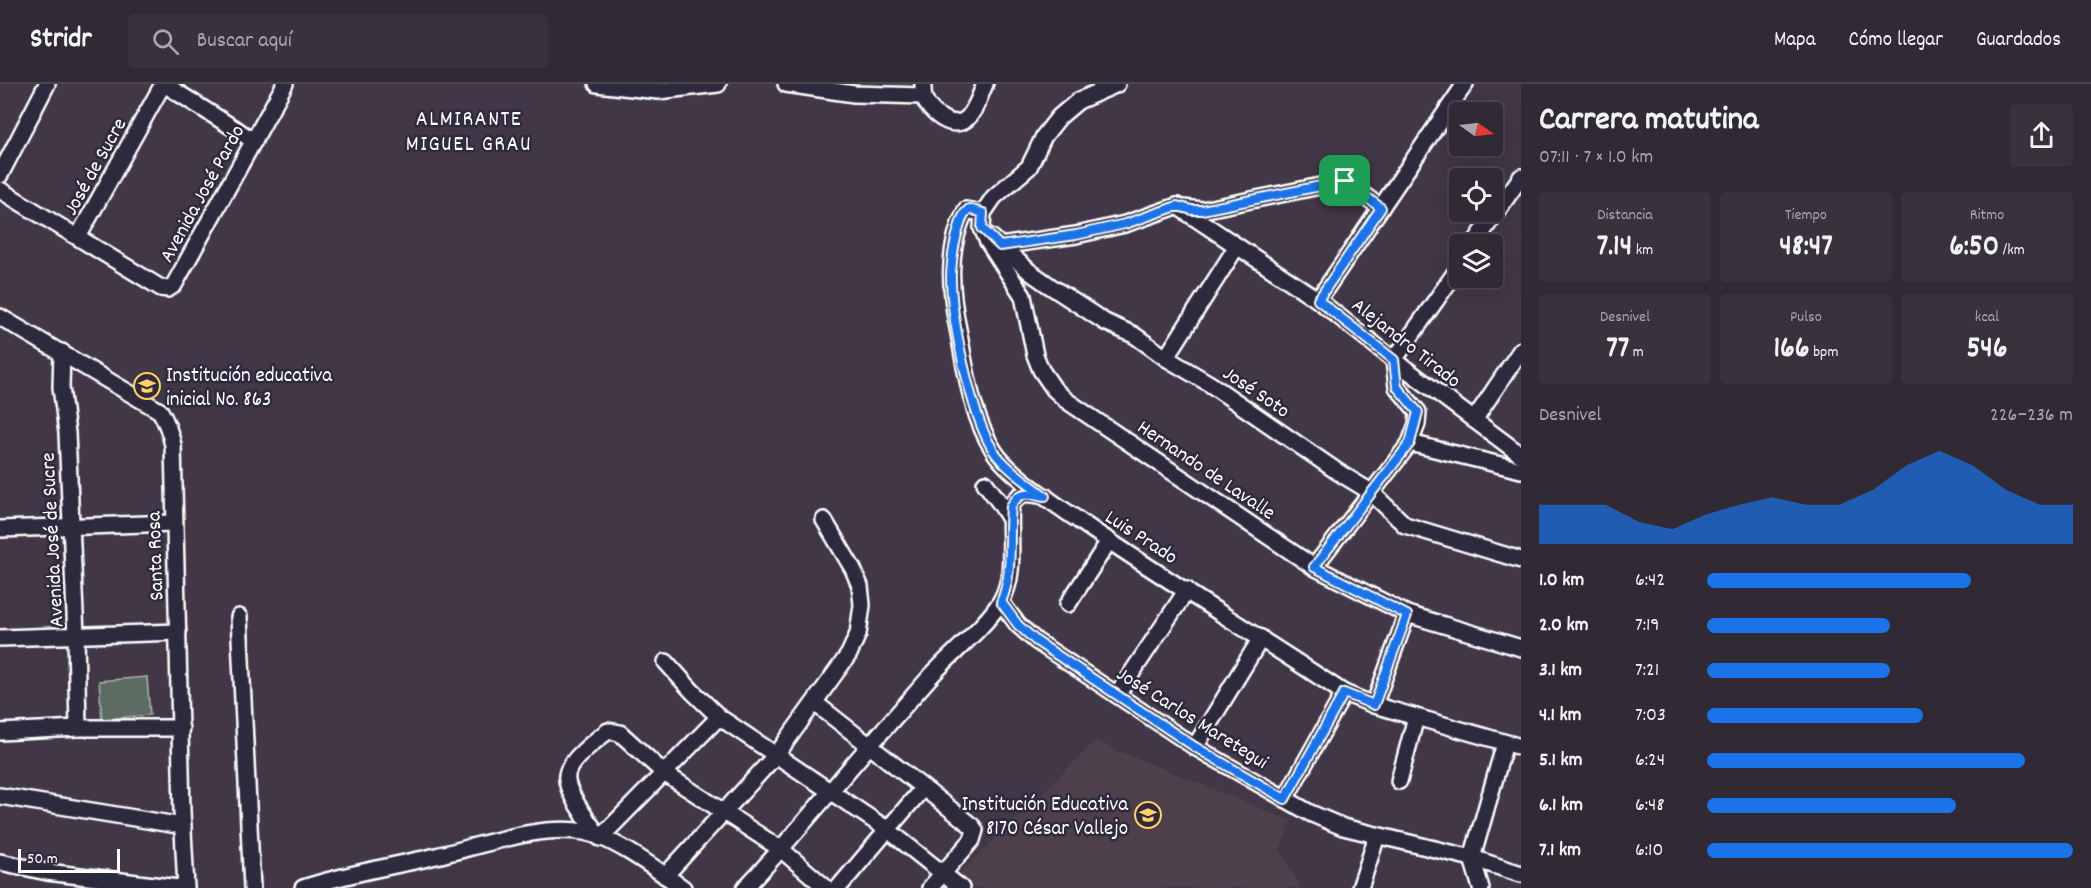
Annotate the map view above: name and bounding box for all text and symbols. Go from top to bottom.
search box [128,14,548,68]
text: Stridr [30,21,92,61]
icon: search [149,25,182,58]
text: Buscar aquí [197,26,292,57]
text: Mapa [1774,26,1816,56]
text: Cómo llegar [1849,26,1943,56]
text: Guardados [1976,26,2061,56]
text: Carrera matutina [1539,98,1759,145]
north arrow [1449,102,1503,156]
map controls [1449,102,1503,288]
button: share [2010,104,2073,167]
district label: ALMIRANTE MIGUEL GRAU [406,105,532,161]
street label: José de Sucre [57,113,136,222]
street label: Avenida José Pardo [153,120,254,269]
text: 07:11 · 7 × 1.0 km [1539,144,1653,172]
pin [1319,155,1370,206]
icon: arrive [1328,164,1361,197]
button: locate [1449,168,1503,222]
text: Distancia [1597,204,1653,227]
text: Tiempo [1785,204,1827,227]
text: Ritmo [1970,204,2004,227]
text: 7.14 [1597,227,1632,270]
text: 48:47 [1779,227,1833,270]
text: 6:50 [1949,227,1999,270]
button: layers [1449,234,1503,288]
text: km [1632,239,1653,262]
text: /km [1999,239,2025,262]
street label: Alejandro Tirado [1344,292,1466,397]
text: Desnivel [1600,306,1650,329]
text: Pulso [1790,306,1822,329]
text: kcal [1975,306,1999,329]
text: 77 [1606,329,1629,372]
text: 166 [1774,329,1810,372]
text: 546 [1966,329,2008,372]
text: m [1629,341,1644,364]
text: bpm [1810,341,1838,364]
street label: José Soto [1216,360,1295,427]
place label: Institución educativa inicial No. 863 [166,362,333,416]
school or university icon: Institución educativa inicial No. 863 [132,371,162,401]
text: Desnivel [1539,402,1601,430]
text: 226–236 m [1990,402,2073,430]
street label: Hernando de Lavalle [1130,414,1281,529]
street label: Avenida José de Sucre [34,452,74,628]
street label: Luis Prado [1098,504,1183,573]
street label: Santa Rosa [140,510,174,601]
text: 1.0 km [1539,567,1584,595]
text: 6:42 [1635,567,1665,595]
text: 2.0 km [1539,612,1588,640]
text: 7:19 [1635,612,1660,640]
text: 3.1 km [1539,657,1582,685]
text: 7:21 [1635,657,1659,685]
street label: José Carlos Maretegui [1110,661,1273,778]
text: 4.1 km [1539,702,1582,730]
text: 7:03 [1635,702,1666,730]
text: 5.1 km [1539,747,1582,775]
text: 6:24 [1635,747,1665,775]
place label: Institución Educativa 8170 César Vallejo [961,791,1129,845]
text: 6.1 km [1539,792,1583,820]
text: 6:48 [1635,792,1664,820]
school or university icon: Institución Educativa 8170 César Vallejo [1133,800,1163,830]
text: 7.1 km [1539,837,1581,865]
text: 6:10 [1635,837,1663,865]
scale bar [18,846,120,874]
text: 50 m [27,848,58,871]

